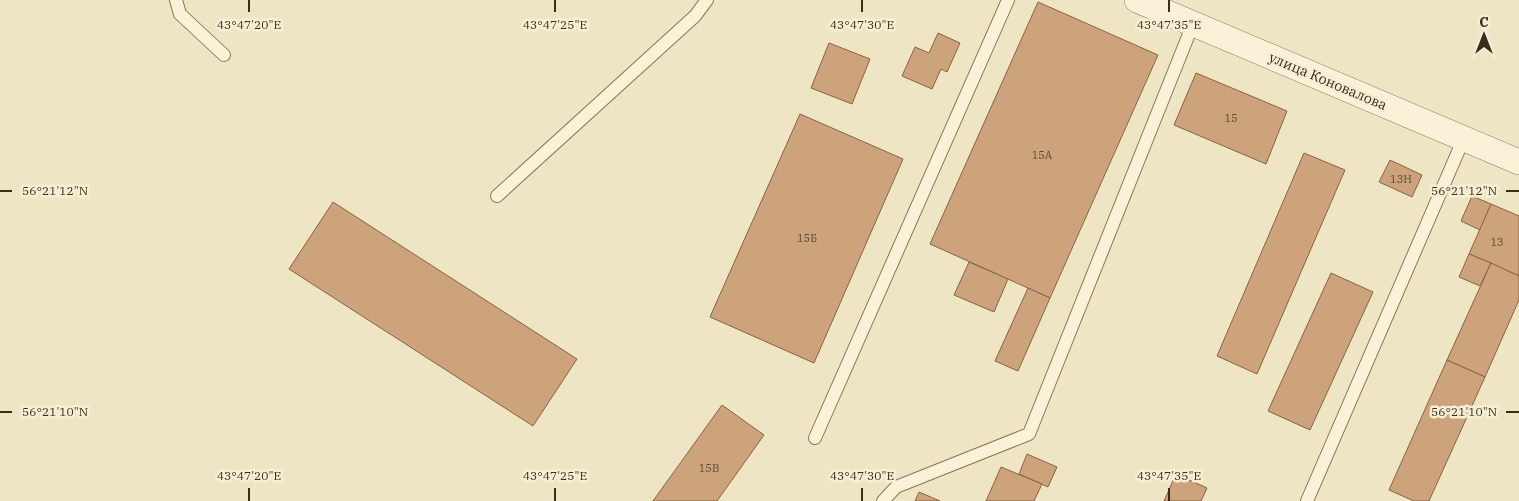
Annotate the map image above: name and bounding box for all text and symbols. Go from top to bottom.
north arrow [1459,10,1509,60]
text: С [1479,13,1489,31]
text: 43°47'20"E [217,17,281,32]
text: 43°47'25"E [523,17,587,32]
text: 43°47'30"E [830,17,894,32]
text: 43°47'35"E [1137,17,1201,32]
street label: улица Коновалова [1266,48,1390,114]
house number: 15 [1224,111,1238,125]
house number: 15А [1032,148,1053,162]
house number: 13Н [1390,172,1412,186]
text: 56°21'12"N [22,183,88,198]
text: 56°21'12"N [1431,183,1497,198]
house number: 15Б [797,231,817,245]
house number: 13 [1490,235,1504,249]
text: 56°21'10"N [22,404,88,419]
text: 56°21'10"N [1431,404,1497,419]
house number: 15В [699,461,719,475]
text: 43°47'20"E [217,468,281,483]
text: 43°47'25"E [523,468,587,483]
text: 43°47'30"E [830,468,894,483]
text: 43°47'35"E [1137,468,1201,483]

